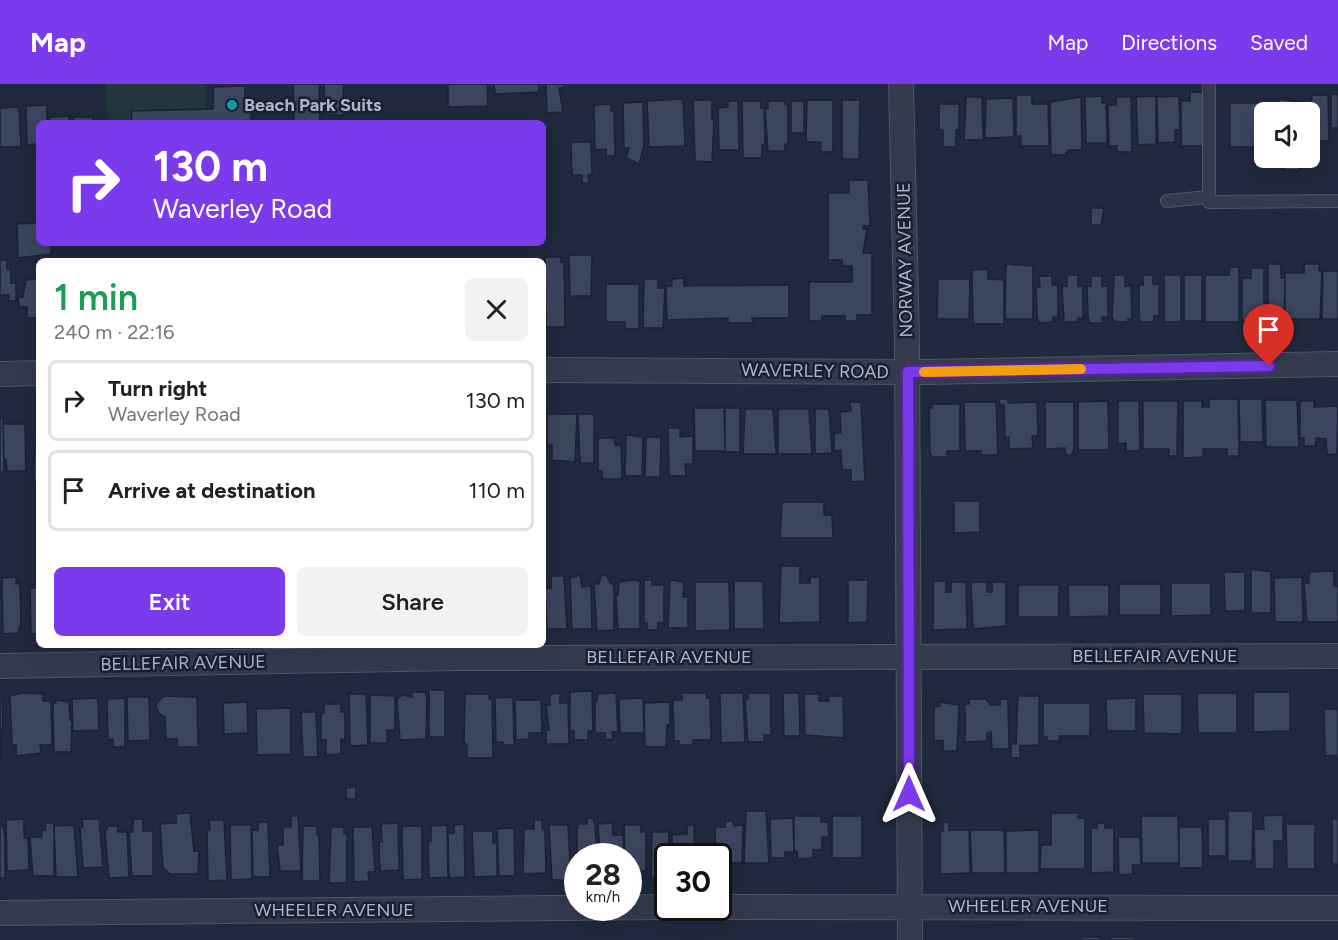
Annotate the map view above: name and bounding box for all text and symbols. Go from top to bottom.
text: Map [30,25,86,59]
text: Map [1047,30,1088,55]
text: Directions [1121,30,1217,55]
text: Saved [1250,30,1308,55]
place label: Beach Park Suits [244,94,382,116]
marker: Beach Park Suits [225,98,239,112]
map controls [1254,102,1320,168]
button: sound [1254,102,1320,168]
text: 130 m [153,141,268,192]
icon: right [54,144,132,222]
street label: NORWAY AVENUE [893,182,917,338]
text: Waverley Road [153,192,332,225]
text: 1 min [54,276,138,319]
button: close [465,278,528,341]
pin [1243,304,1294,366]
icon: arrive [1252,313,1285,346]
text: 240 m · 22:16 [54,320,174,344]
street label: WAVERLEY ROAD [741,359,889,383]
text: Turn right [108,375,207,402]
icon: right [57,384,90,417]
text: 130 m [466,387,525,414]
text: Waverley Road [108,402,241,426]
icon: arrive [57,474,90,507]
text: Arrive at destination [108,477,316,504]
text: 110 m [469,477,525,504]
button: Exit [54,567,285,636]
button: Share [297,567,528,636]
street label: BELLEFAIR AVENUE [1072,645,1238,667]
street label: BELLEFAIR AVENUE [586,646,752,668]
street label: BELLEFAIR AVENUE [100,651,266,675]
position arrow [877,762,941,826]
speed limit sign: 30 [654,843,732,921]
text: 28 [585,856,621,893]
text: km/h [586,888,620,906]
street label: WHEELER AVENUE [948,895,1108,917]
street label: WHEELER AVENUE [254,899,414,921]

